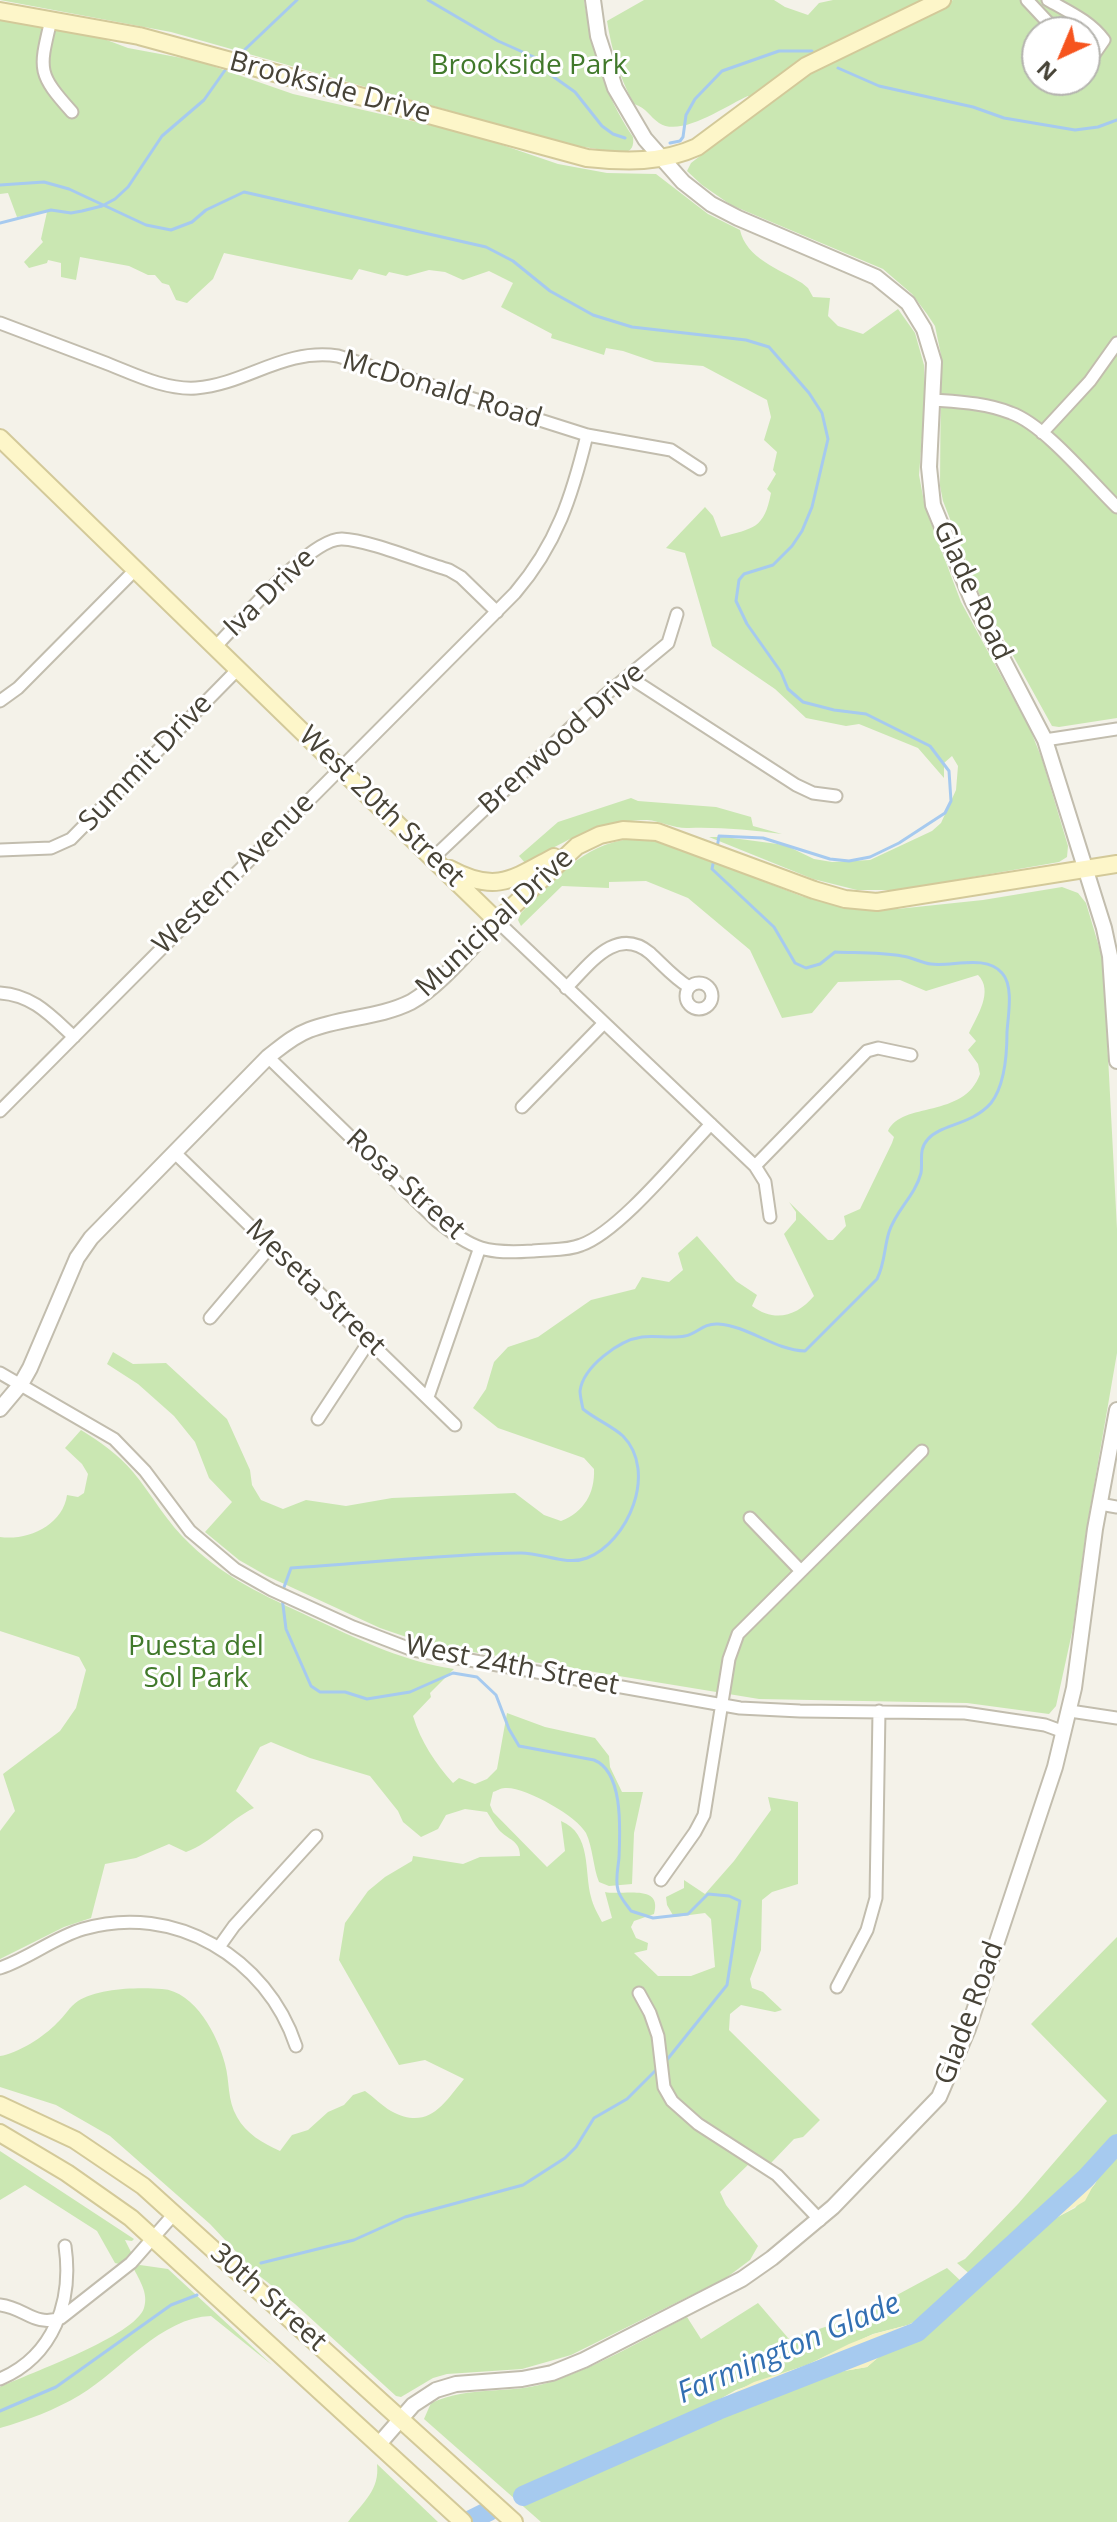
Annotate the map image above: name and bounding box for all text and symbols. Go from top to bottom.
north arrow [1021,16,1101,96]
street label: Brookside Drive [226,45,434,131]
park label: Brookside Park [430,49,628,83]
text: N [1029,55,1063,89]
street label: McDonald Road [338,344,546,436]
street label: Glade Road [925,516,1019,666]
street label: Iva Drive [218,542,322,644]
street label: Brenwood Drive [472,656,652,822]
street label: Summit Drive [72,688,220,838]
street label: West 20th Street [291,720,471,894]
street label: Western Avenue [146,786,322,962]
street label: Municipal Drive [409,842,581,1004]
street label: Rosa Street [339,1123,471,1247]
street label: Meseta Street [238,1213,392,1363]
street label: West 24th Street [402,1629,622,1703]
park label: Puesta del Sol Park [128,1630,264,1696]
street label: Glade Road [929,1937,1011,2089]
street label: 30th Street [203,2237,333,2359]
water label: Farmington Glade [672,2286,906,2412]

